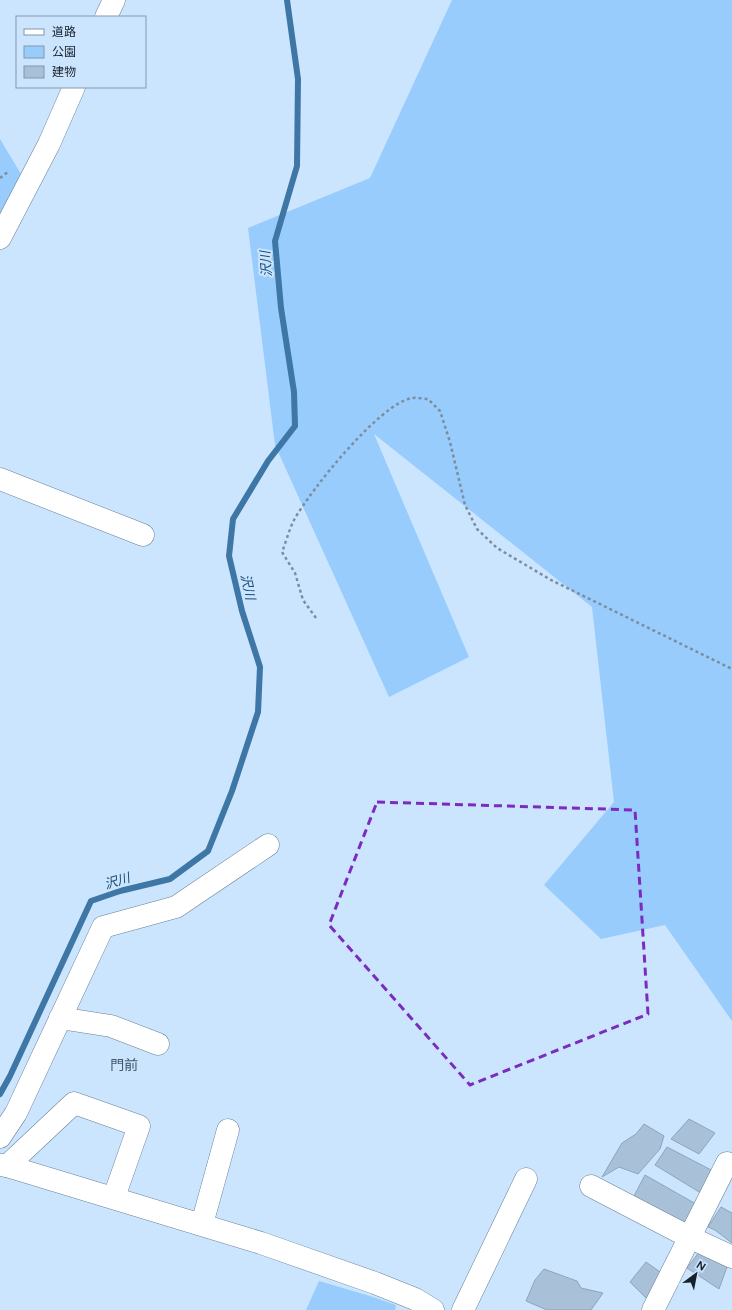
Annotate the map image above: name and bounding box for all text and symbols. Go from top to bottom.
legend [16,16,146,88]
text: 道路 [52,25,76,39]
text: 公園 [52,45,76,59]
text: 建物 [52,65,76,79]
water label: 沢川 [257,248,275,278]
water label: 沢川 [238,573,259,603]
water label: 沢川 [102,869,134,892]
district label: 門前 [110,1057,138,1074]
north arrow [676,1254,716,1294]
text: N [694,1258,708,1274]

